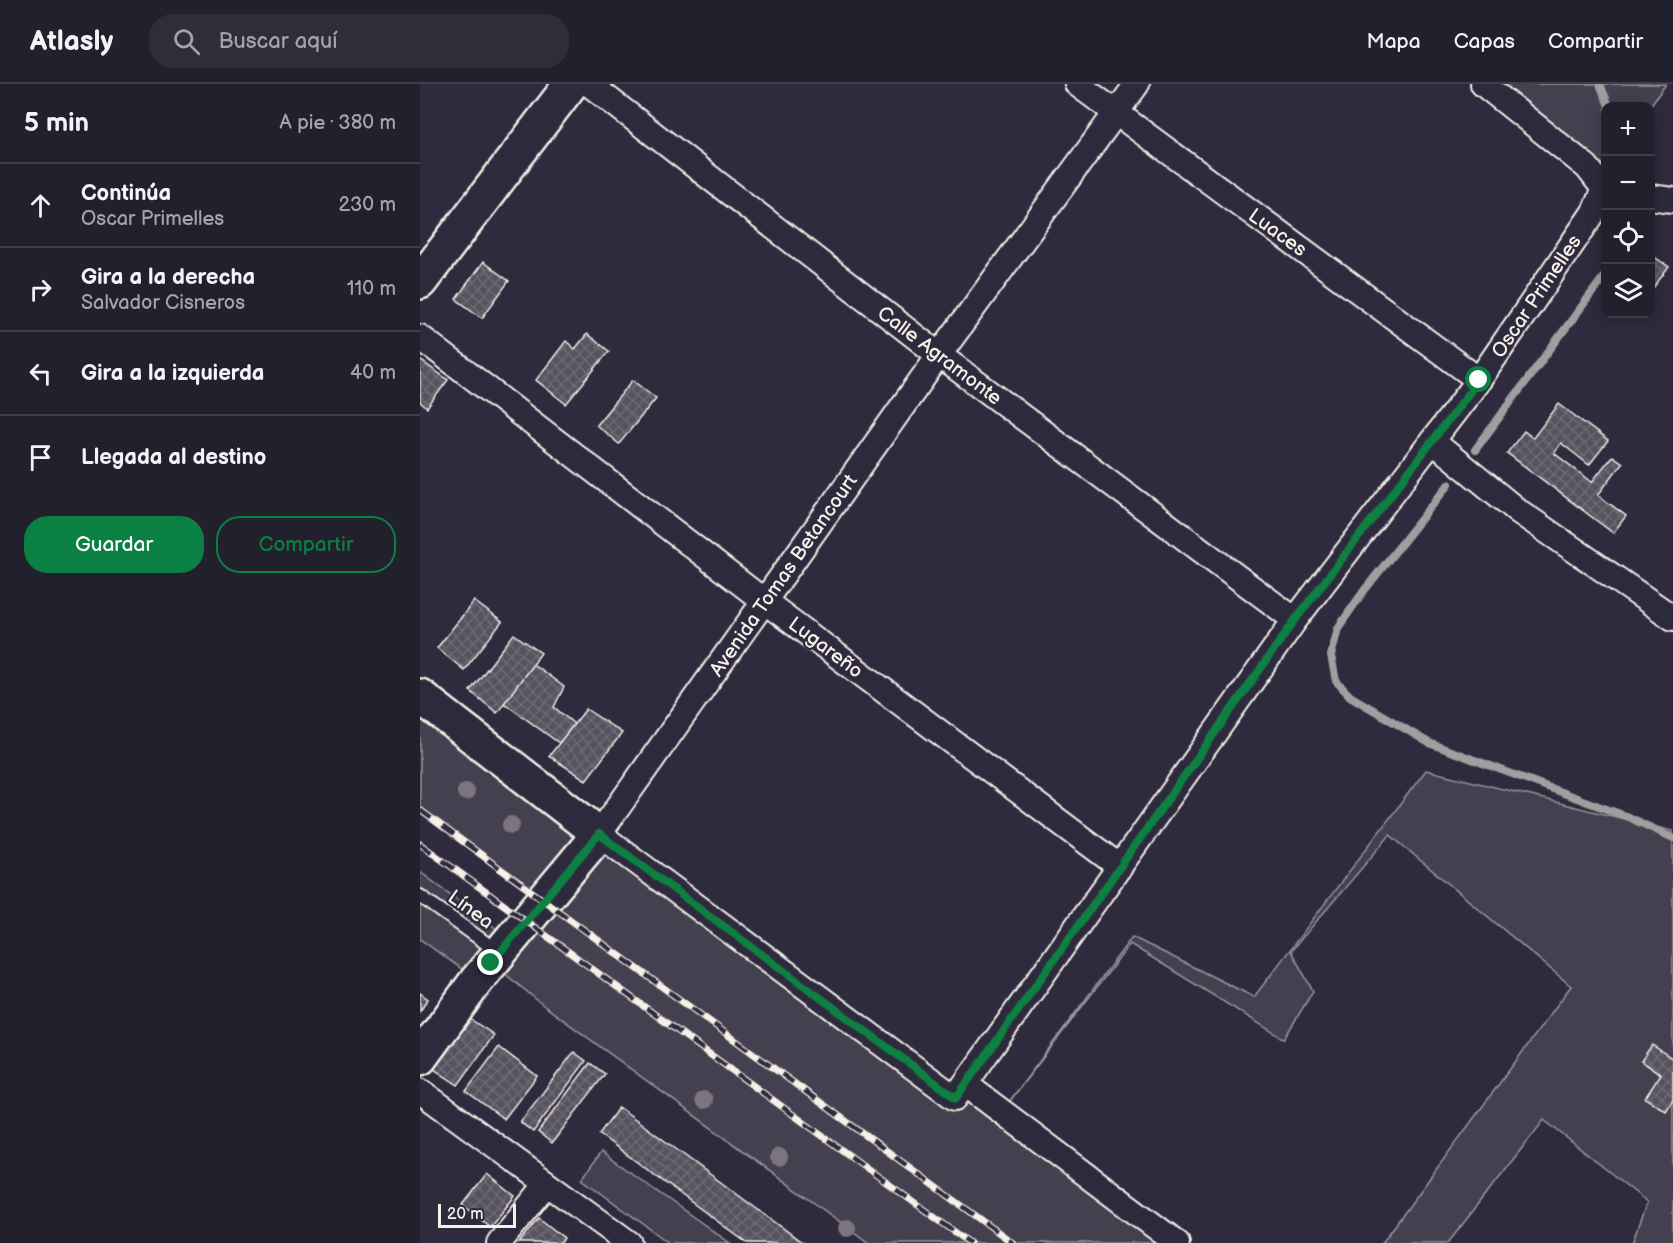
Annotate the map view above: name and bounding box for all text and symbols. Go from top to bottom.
search box [149,14,569,68]
text: Atlasly [30,25,113,58]
icon: search [170,25,203,58]
text: Buscar aquí [218,28,337,55]
text: Mapa [1367,29,1421,54]
text: Capas [1454,29,1515,54]
text: Compartir [1548,29,1643,54]
map controls [1601,102,1655,318]
button: + [1601,102,1655,156]
text: 5 min [24,108,89,139]
text: A pie · 380 m [280,111,396,135]
button: − [1601,156,1655,210]
text: Continúa [81,180,171,207]
icon: ahead [24,189,57,222]
text: 230 m [339,193,396,217]
street label: Luaces [1244,204,1311,262]
text: Oscar Primelles [81,207,224,231]
button: locate [1601,210,1655,264]
street label: Oscar Primelles [1487,230,1587,363]
text: Gira a la derecha [81,264,255,291]
button: layers [1601,264,1655,318]
icon: right [24,273,57,306]
text: 110 m [347,277,396,301]
text: Salvador Cisneros [81,291,245,315]
street label: Calle Agramonte [872,301,1006,410]
icon: left [24,357,57,390]
text: Gira a la izquierda [81,360,265,387]
text: 40 m [350,361,396,385]
route start [1465,366,1491,392]
icon: arrive [24,441,57,474]
text: Llegada al destino [81,444,266,471]
street label: Avenida Tomas Betancourt [705,470,863,681]
button: Guardar [24,516,204,573]
button: Compartir [216,516,396,573]
street label: Lugareño [783,612,867,684]
street label: Línea [443,885,498,934]
route end [477,949,503,975]
scale bar [438,1201,516,1228]
text: 20 m [447,1205,483,1224]

